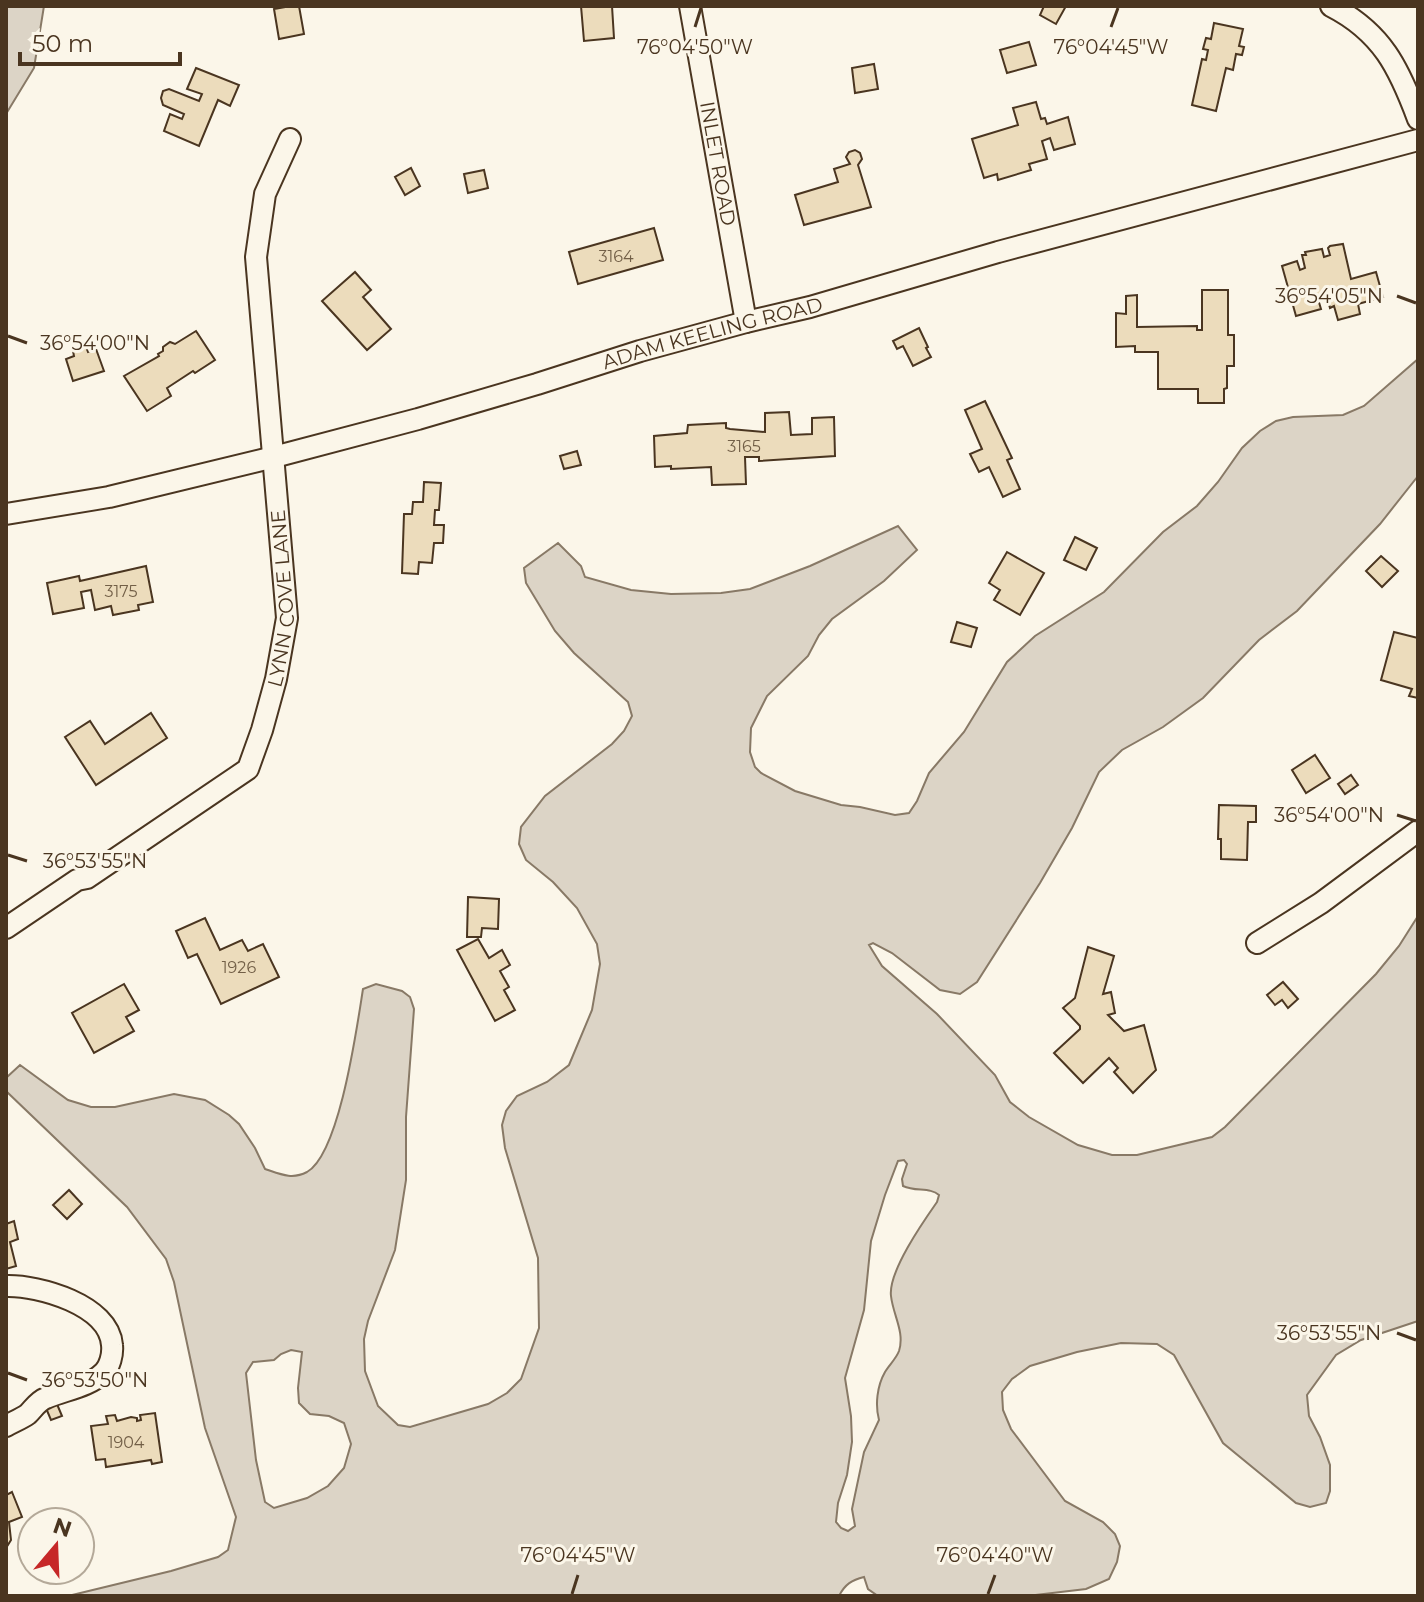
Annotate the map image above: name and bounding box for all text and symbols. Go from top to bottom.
scale bar [20,16,180,66]
text: 50 m [32,29,93,58]
text: 76°04'50"W [637,35,753,59]
text: 76°04'45"W [1054,35,1168,59]
street label: INLET ROAD [695,99,741,228]
house number: 3164 [598,247,634,266]
text: 36°54'05"N [1275,284,1383,308]
street label: ADAM KEELING ROAD [599,292,826,374]
text: 36°54'00"N [40,331,150,355]
house number: 3165 [727,437,761,456]
street label: LYNN COVE LANE [262,509,300,690]
house number: 3175 [105,582,137,601]
text: 36°54'00"N [1274,803,1384,827]
text: 36°53'55"N [43,849,147,873]
house number: 1926 [222,958,256,977]
text: 36°53'55"N [1277,1321,1381,1345]
text: 36°53'50"N [42,1368,148,1392]
house number: 1904 [108,1433,145,1452]
north arrow [16,1506,96,1586]
text: N [50,1512,75,1543]
text: 76°04'45"W [521,1543,635,1567]
text: 76°04'40"W [937,1543,1053,1567]

